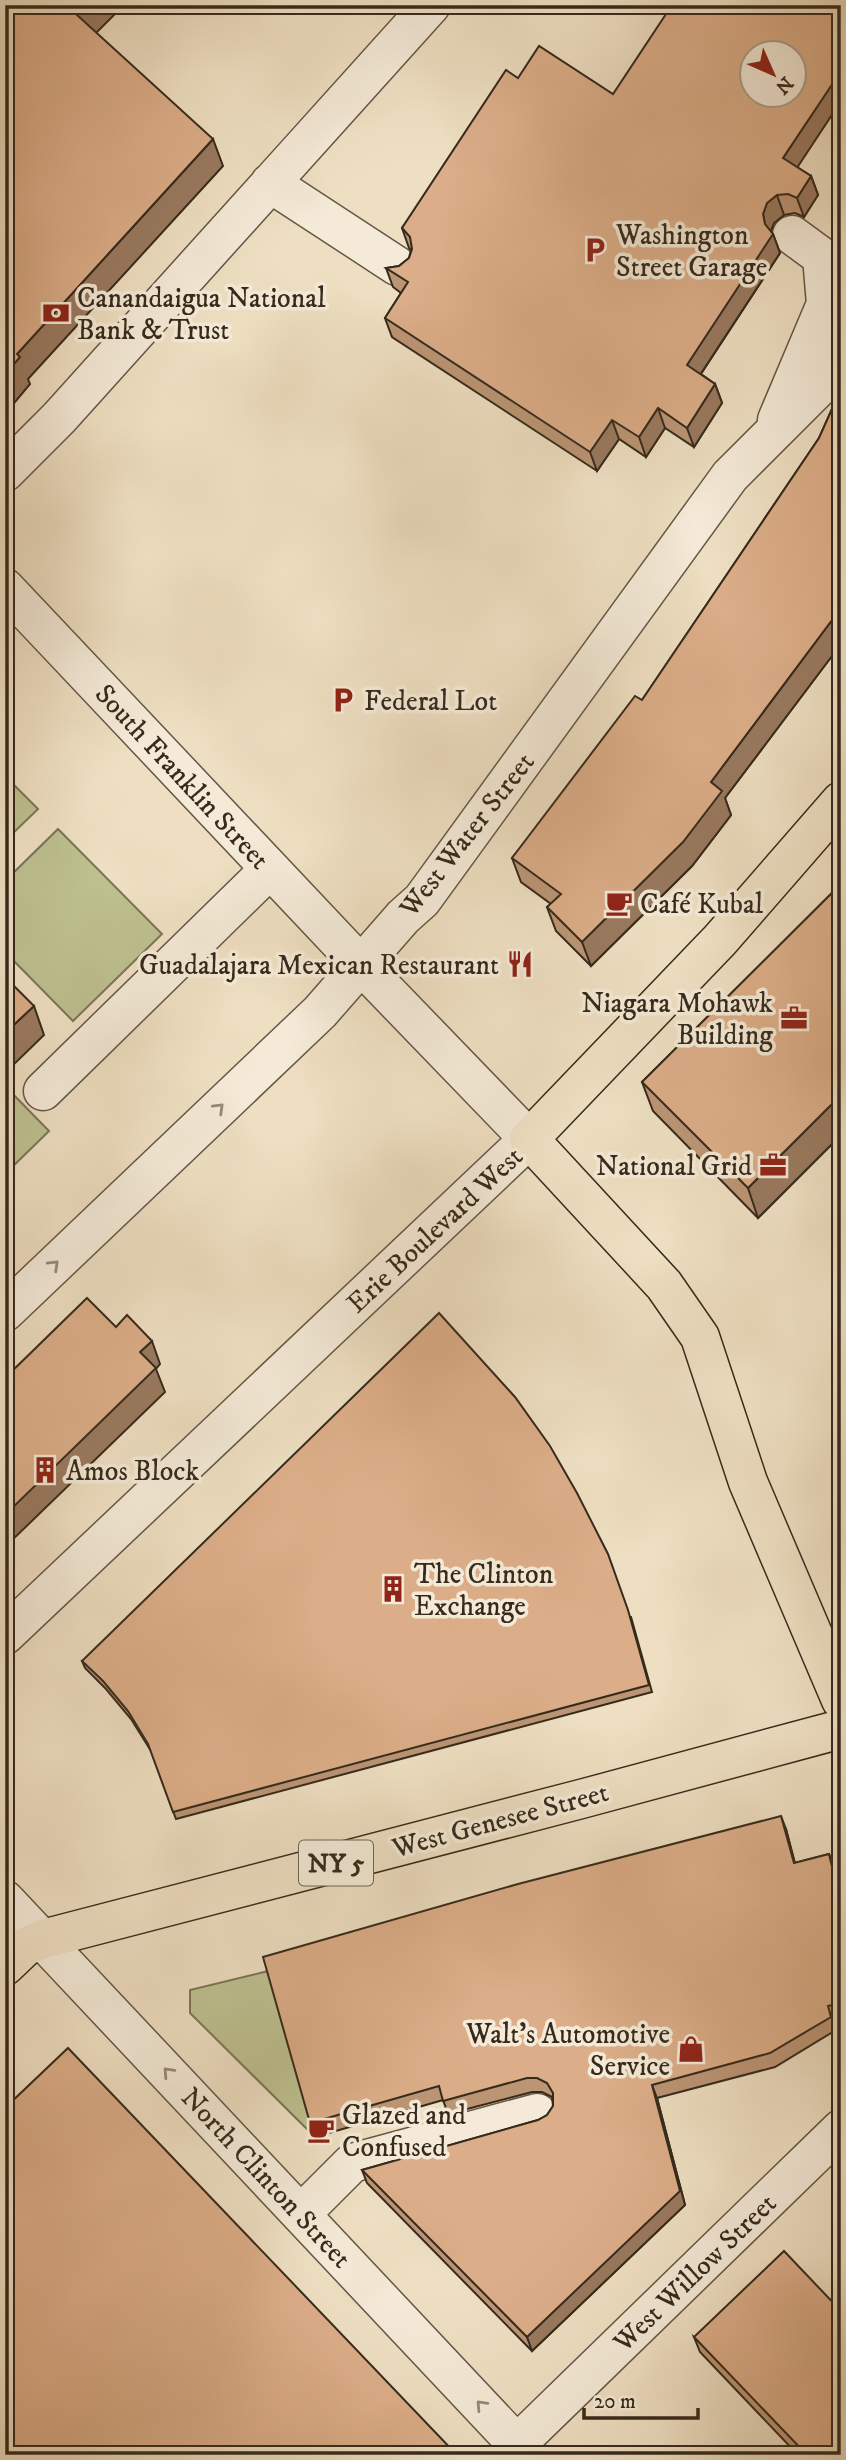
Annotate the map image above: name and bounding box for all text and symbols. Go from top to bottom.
north arrow [738,38,808,108]
text: N [770,71,798,99]
place label: Washington Street Garage [615,218,767,285]
parking icon: Washington Street Garage [580,235,610,265]
place label: Canandaigua National Bank & Trust [77,281,326,348]
bank icon: Canandaigua National Bank & Trust [41,298,71,328]
street label: South Franklin Street [87,677,277,877]
place label: Federal Lot [364,684,497,719]
parking icon: Federal Lot [328,685,358,715]
street label: West Water Street [391,746,542,925]
place label: Café Kubal [640,887,764,922]
cafe icon: Café Kubal [604,888,634,918]
place label: Guadalajara Mexican Restaurant [139,948,499,983]
restaurant icon: Guadalajara Mexican Restaurant [505,949,535,979]
place label: Niagara Mohawk Building [581,986,773,1053]
office icon: Niagara Mohawk Building [779,1003,809,1033]
one-way arrow [211,1103,224,1116]
street label: Erie Boulevard West [340,1139,531,1321]
place label: National Grid [596,1149,752,1184]
office icon: National Grid [758,1150,788,1180]
one-way arrow [46,1261,59,1274]
place label: Amos Block [66,1454,199,1489]
building icon: Amos Block [30,1455,60,1485]
place label: The Clinton Exchange [414,1557,554,1624]
building icon: The Clinton Exchange [378,1574,408,1604]
street label: West Genesee Street [388,1775,612,1866]
road number: NY 5 [299,1840,373,1886]
place label: Walt's Automotive Service [465,2017,670,2084]
shop icon: Walt's Automotive Service [676,2034,706,2064]
one-way arrow [164,2067,176,2080]
street label: North Clinton Street [173,2080,359,2276]
place label: Glazed and Confused [342,2098,466,2165]
cafe icon: Glazed and Confused [306,2115,336,2145]
street label: West Willow Street [605,2186,784,2361]
scale bar [584,2376,697,2420]
text: 20 m [594,2389,636,2415]
one-way arrow [476,2400,489,2413]

